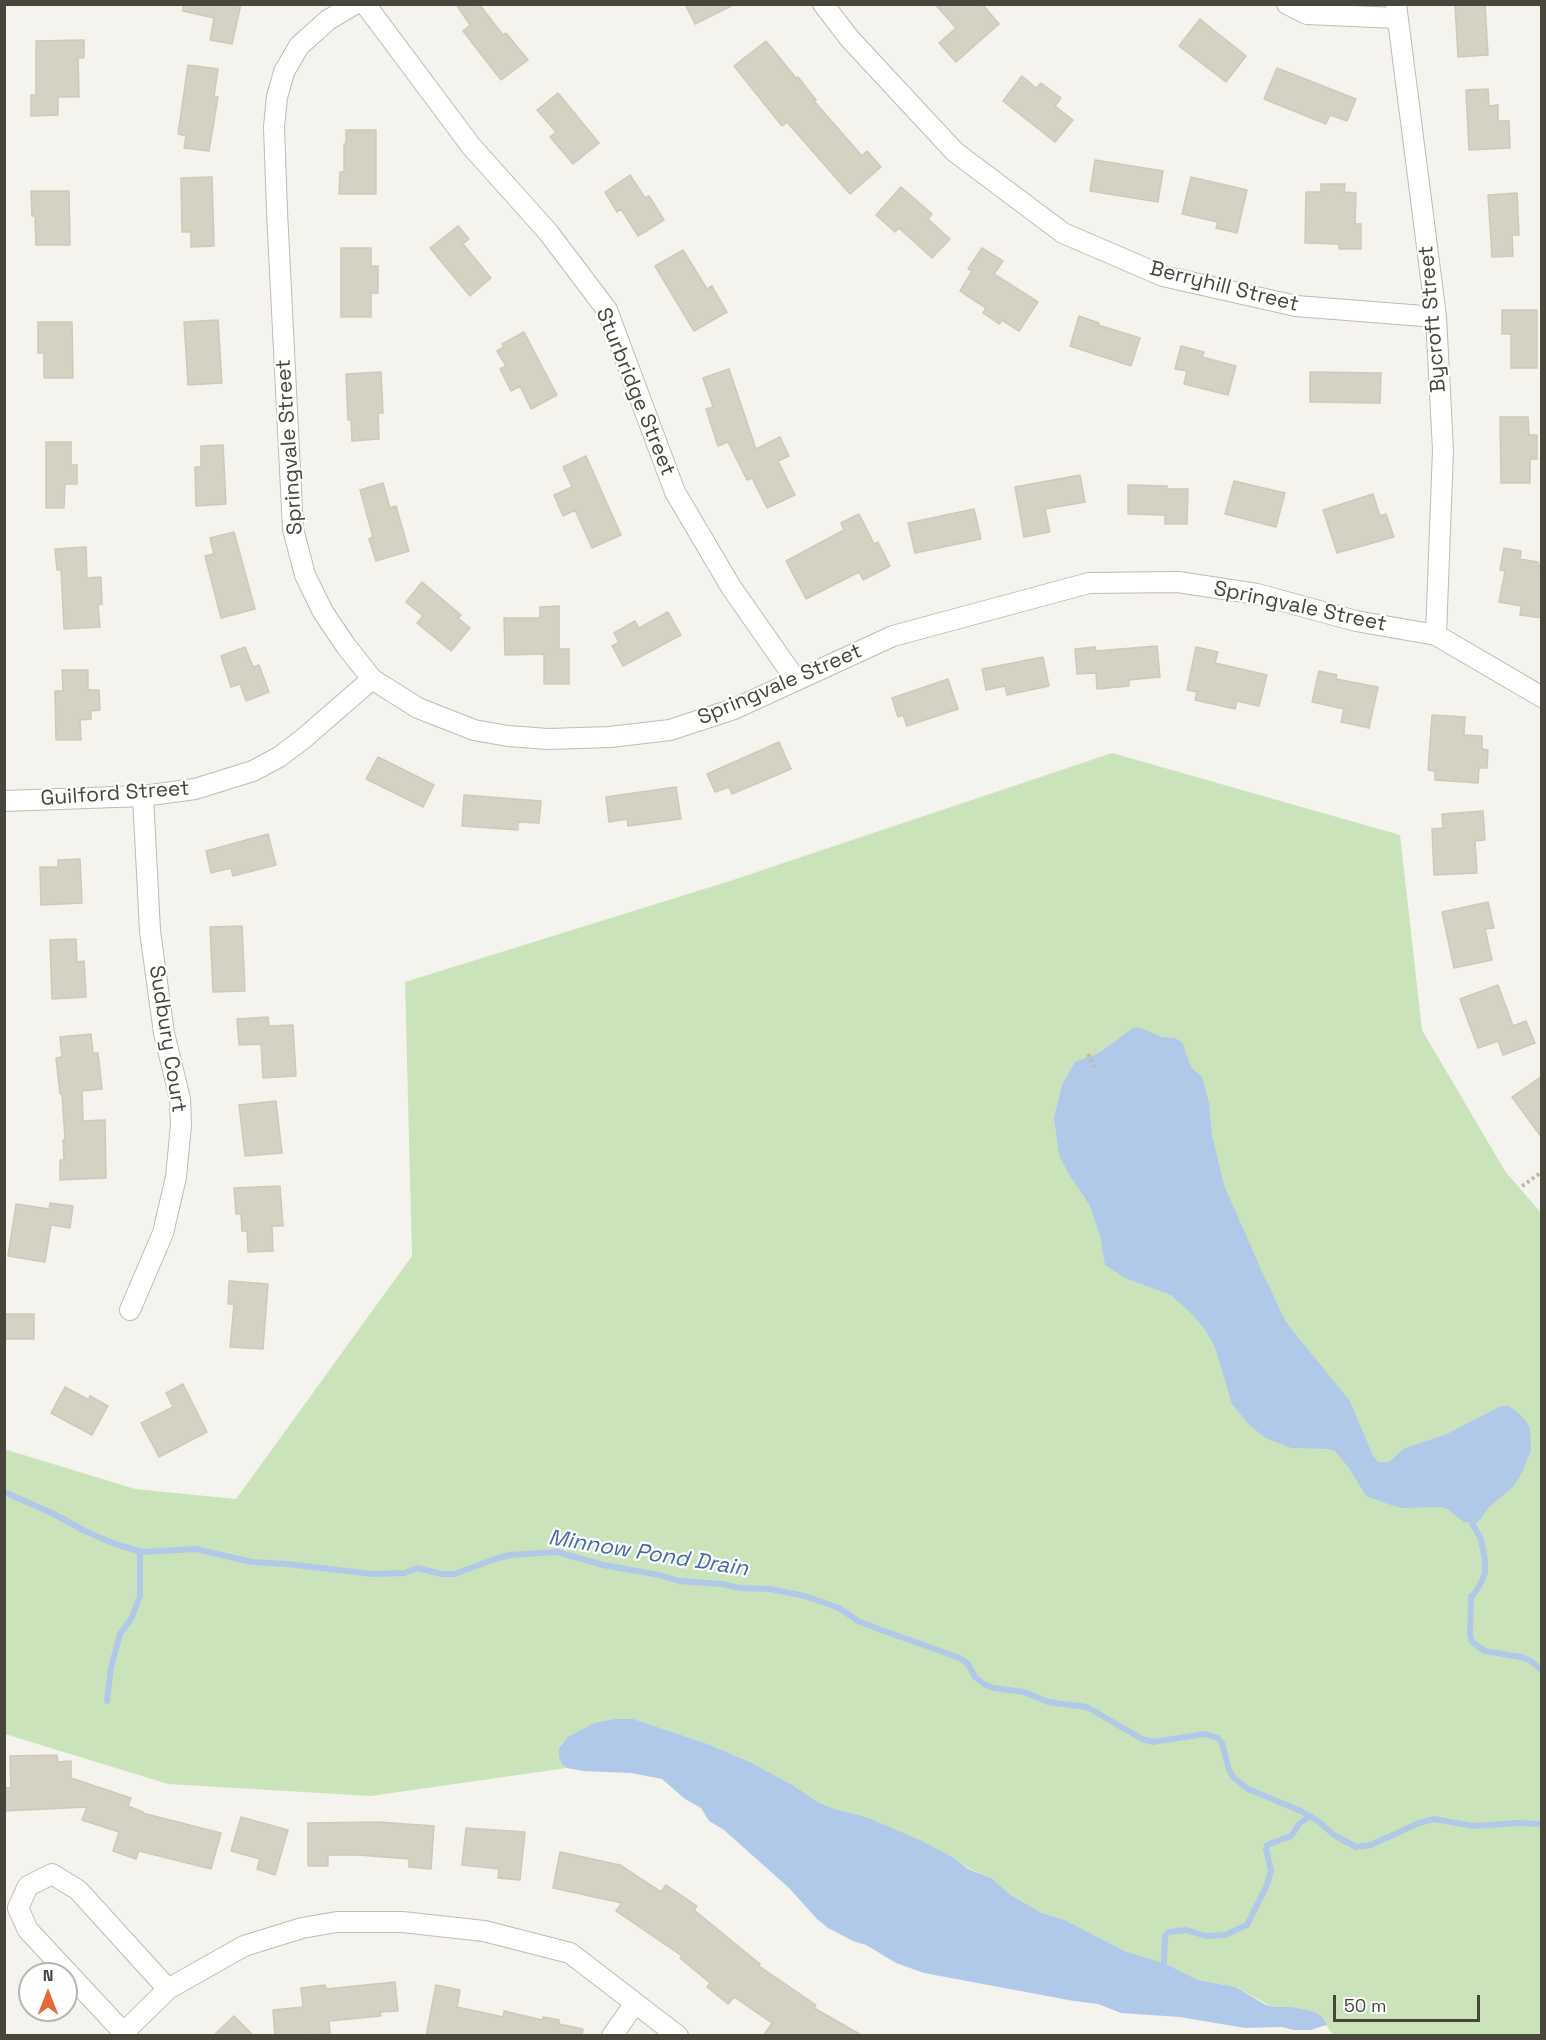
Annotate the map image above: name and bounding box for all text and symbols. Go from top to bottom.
street label: Bycroft Street [1414,244,1452,394]
street label: Berryhill Street [1147,256,1301,318]
street label: Sturbridge Street [590,304,680,480]
street label: Springvale Street [271,358,309,536]
street label: Springvale Street [1211,576,1389,638]
street label: Springvale Street [694,639,866,731]
street label: Guilford Street [40,776,190,812]
street label: Sudbury Court [143,964,191,1114]
water label: Minnow Pond Drain [546,1525,750,1583]
north arrow [18,1962,78,2022]
text: N [43,1965,53,1986]
scale bar [1336,1983,1483,2021]
text: 50 m [1344,1994,1386,2017]

